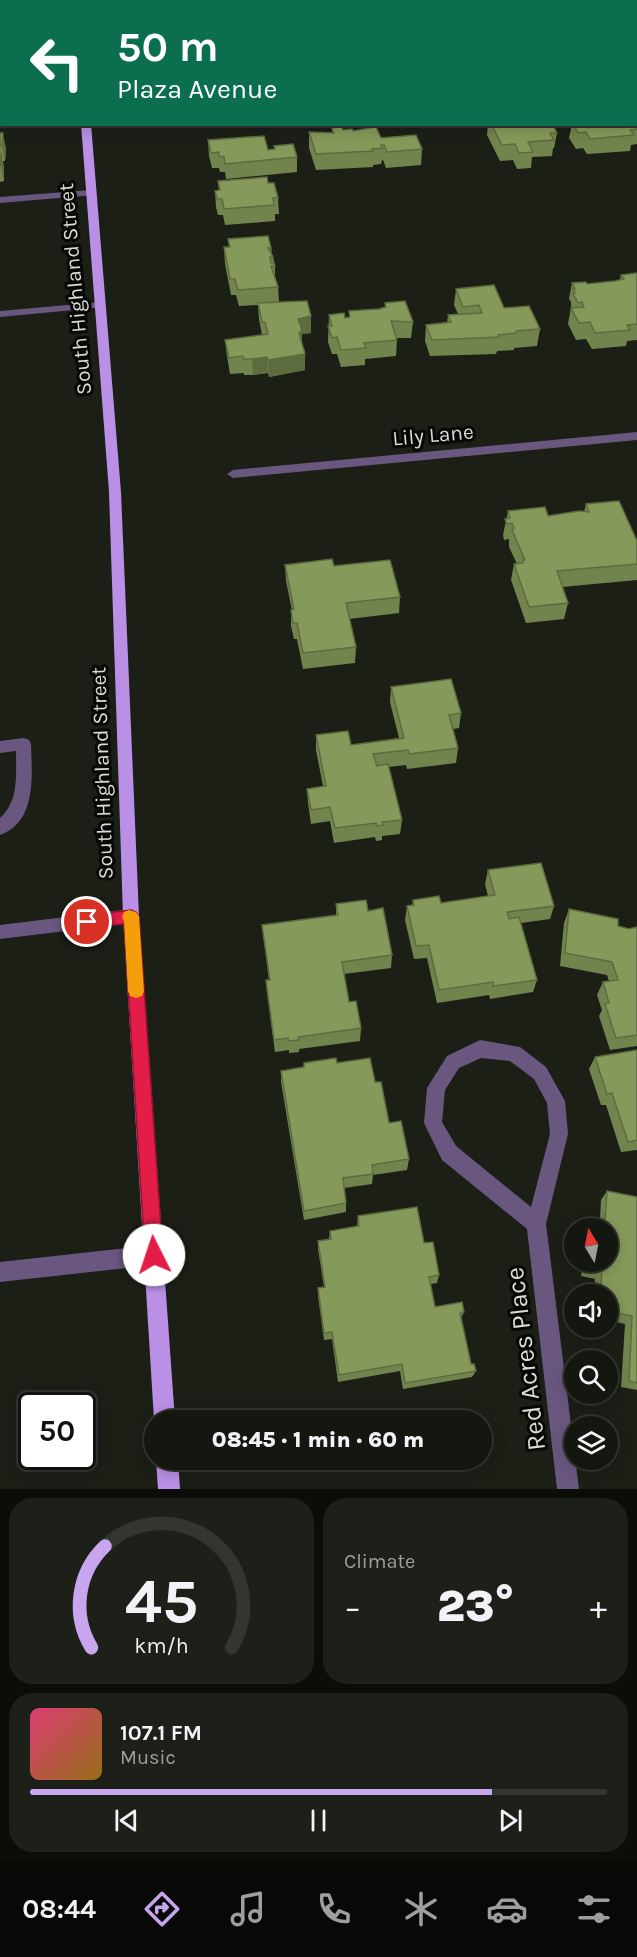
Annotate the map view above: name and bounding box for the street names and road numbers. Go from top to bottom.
street label: South Highland Street [54,182,96,396]
street label: Lily Lane [391,419,475,451]
street label: South Highland Street [86,666,118,880]
street label: Red Acres Place [499,1265,552,1452]

